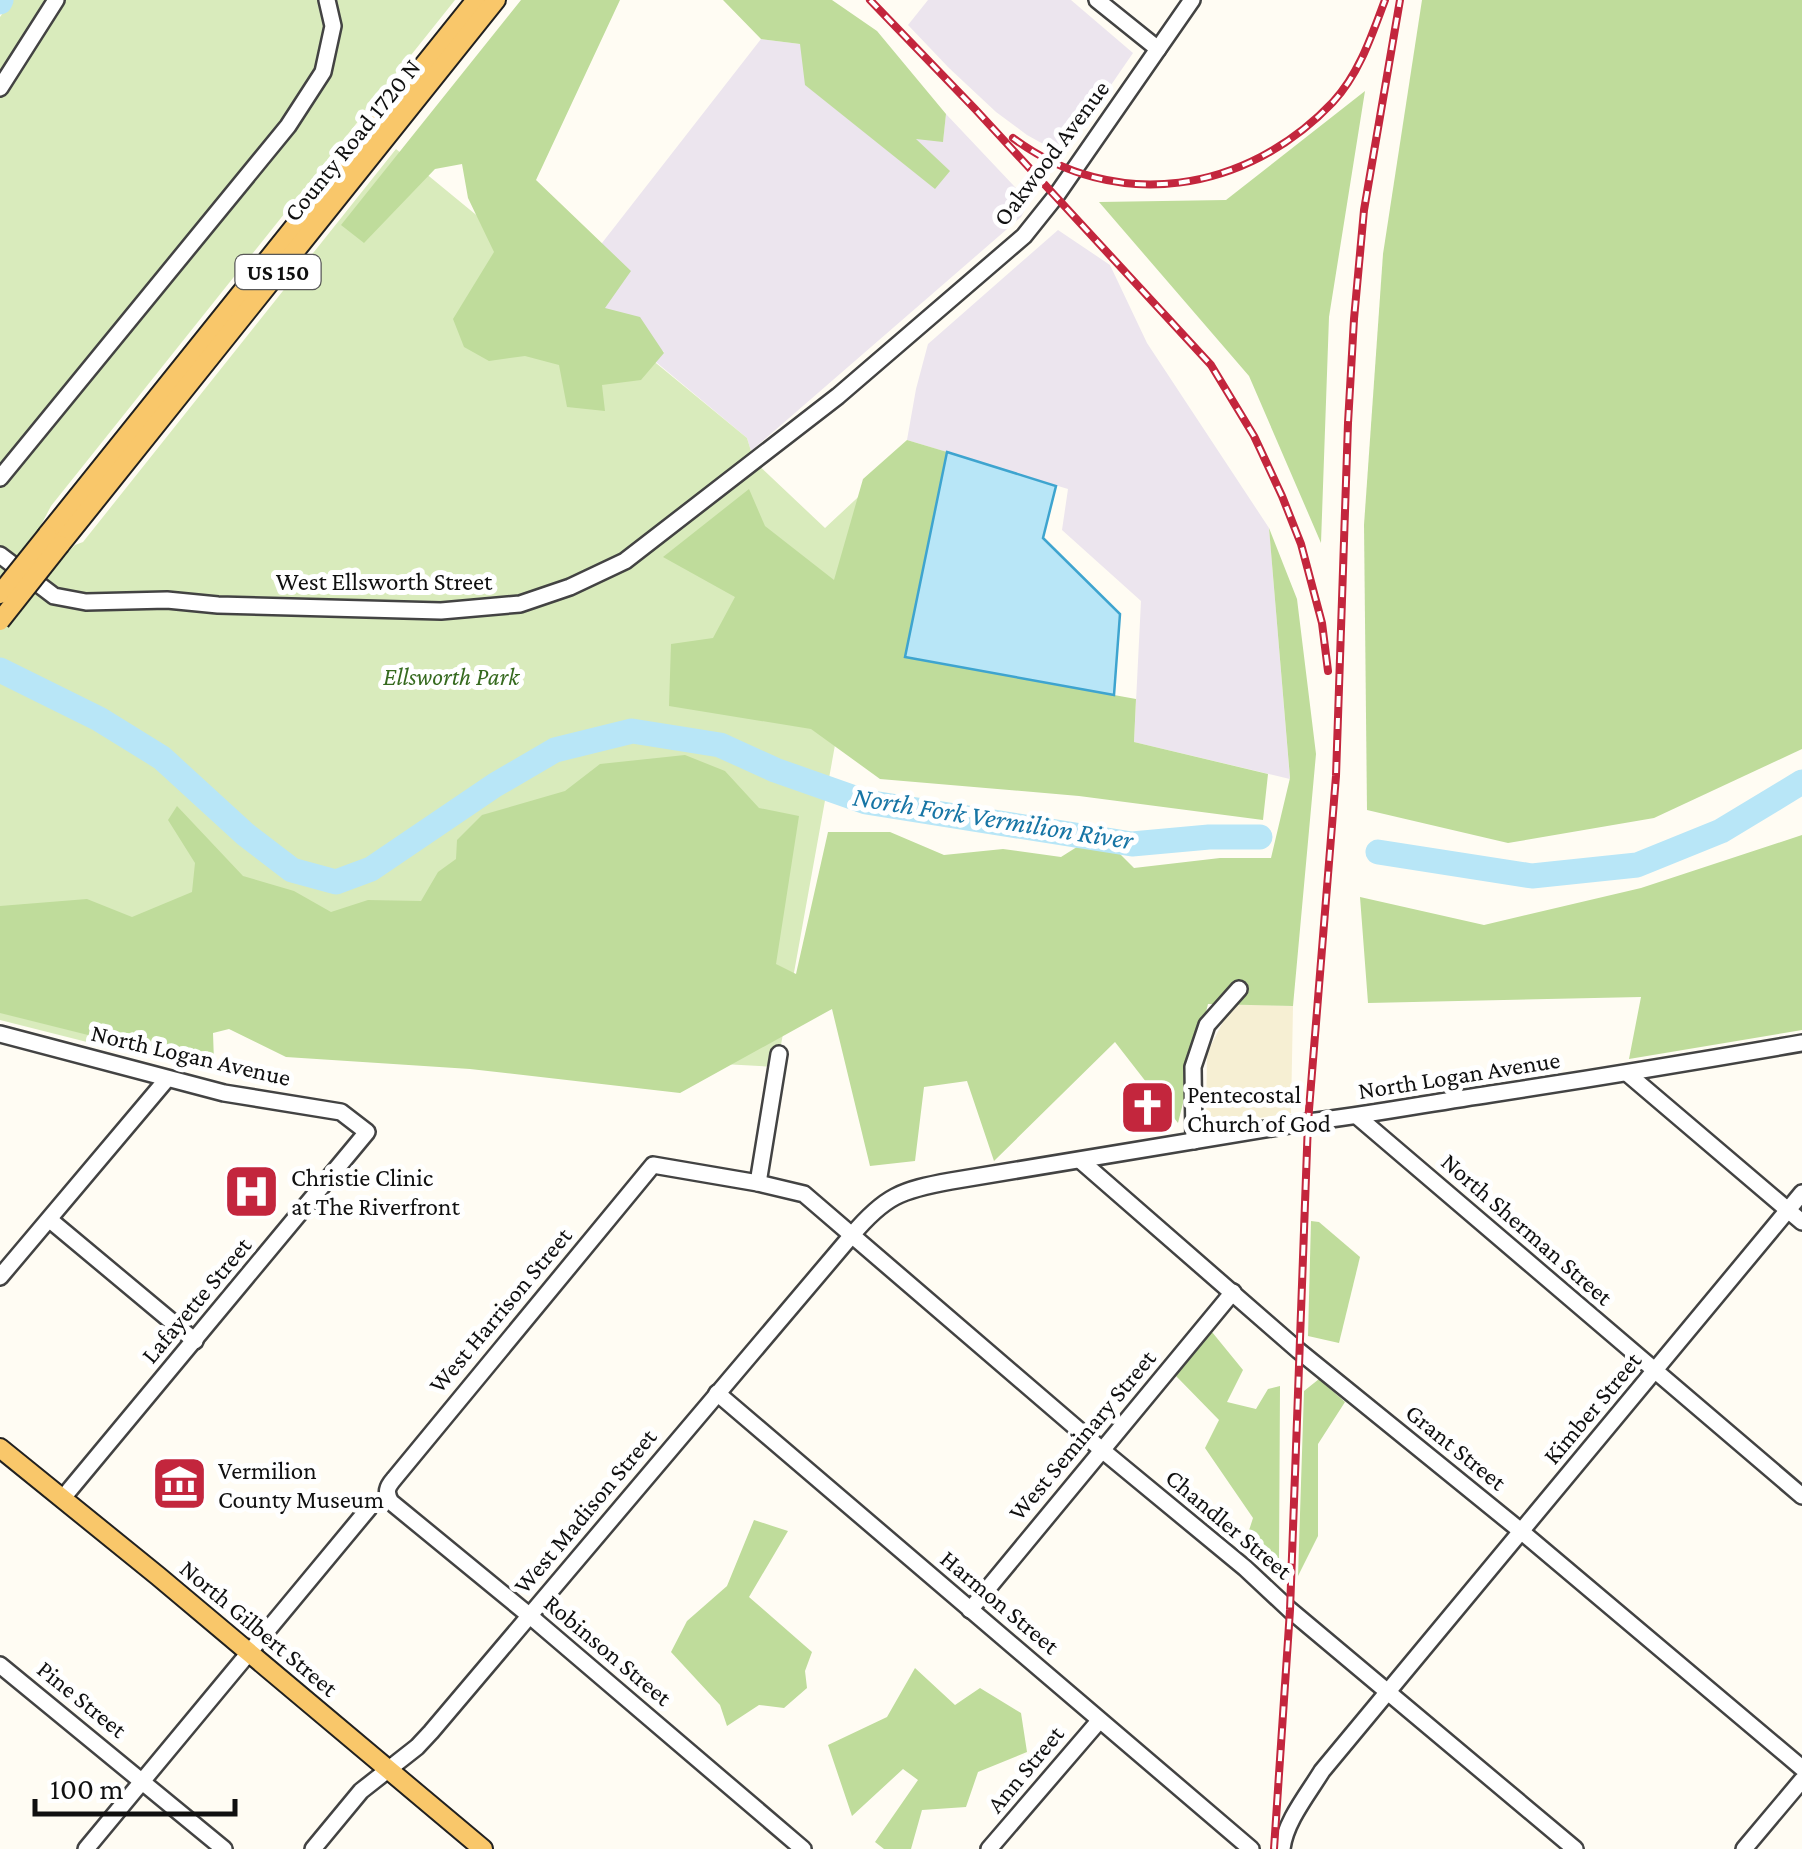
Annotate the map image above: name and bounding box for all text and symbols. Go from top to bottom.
street label: County Road 1720 N [278,54,426,227]
street label: Oakwood Avenue [988,75,1114,231]
road number: US 150 [236,255,320,289]
street label: West Ellsworth Street [276,568,493,595]
park label: Ellsworth Park [383,663,520,690]
water label: North Fork Vermilion River [851,781,1136,856]
street label: North Logan Avenue [88,1019,293,1092]
street label: North Logan Avenue [1356,1046,1562,1105]
church icon: Pentecostal Church of God [1118,1078,1178,1138]
place label: Pentecostal Church of God [1187,1081,1331,1137]
street label: North Sherman Street [1436,1148,1618,1311]
hospital icon: Christie Clinic at The Riverfront [222,1161,282,1221]
place label: Christie Clinic at The Riverfront [291,1164,460,1220]
street label: West Harrison Street [423,1222,577,1398]
street label: Lafayette Street [136,1231,258,1369]
street label: West Seminary Street [1003,1344,1162,1526]
street label: Kimber Street [1538,1346,1647,1469]
street label: Grant Street [1401,1399,1512,1496]
street label: West Madison Street [508,1423,662,1599]
museum icon: Vermilion County Museum [149,1454,209,1514]
place label: Vermilion County Museum [218,1457,384,1514]
street label: Chandler Street [1161,1464,1298,1585]
street label: Harmon Street [935,1545,1065,1660]
street label: North Gilbert Street [175,1554,344,1702]
street label: Robinson Street [539,1589,678,1711]
street label: Pine Street [32,1655,133,1744]
street label: Ann Street [981,1720,1069,1818]
scale bar [35,1754,235,1816]
text: 100 m [50,1772,124,1805]

